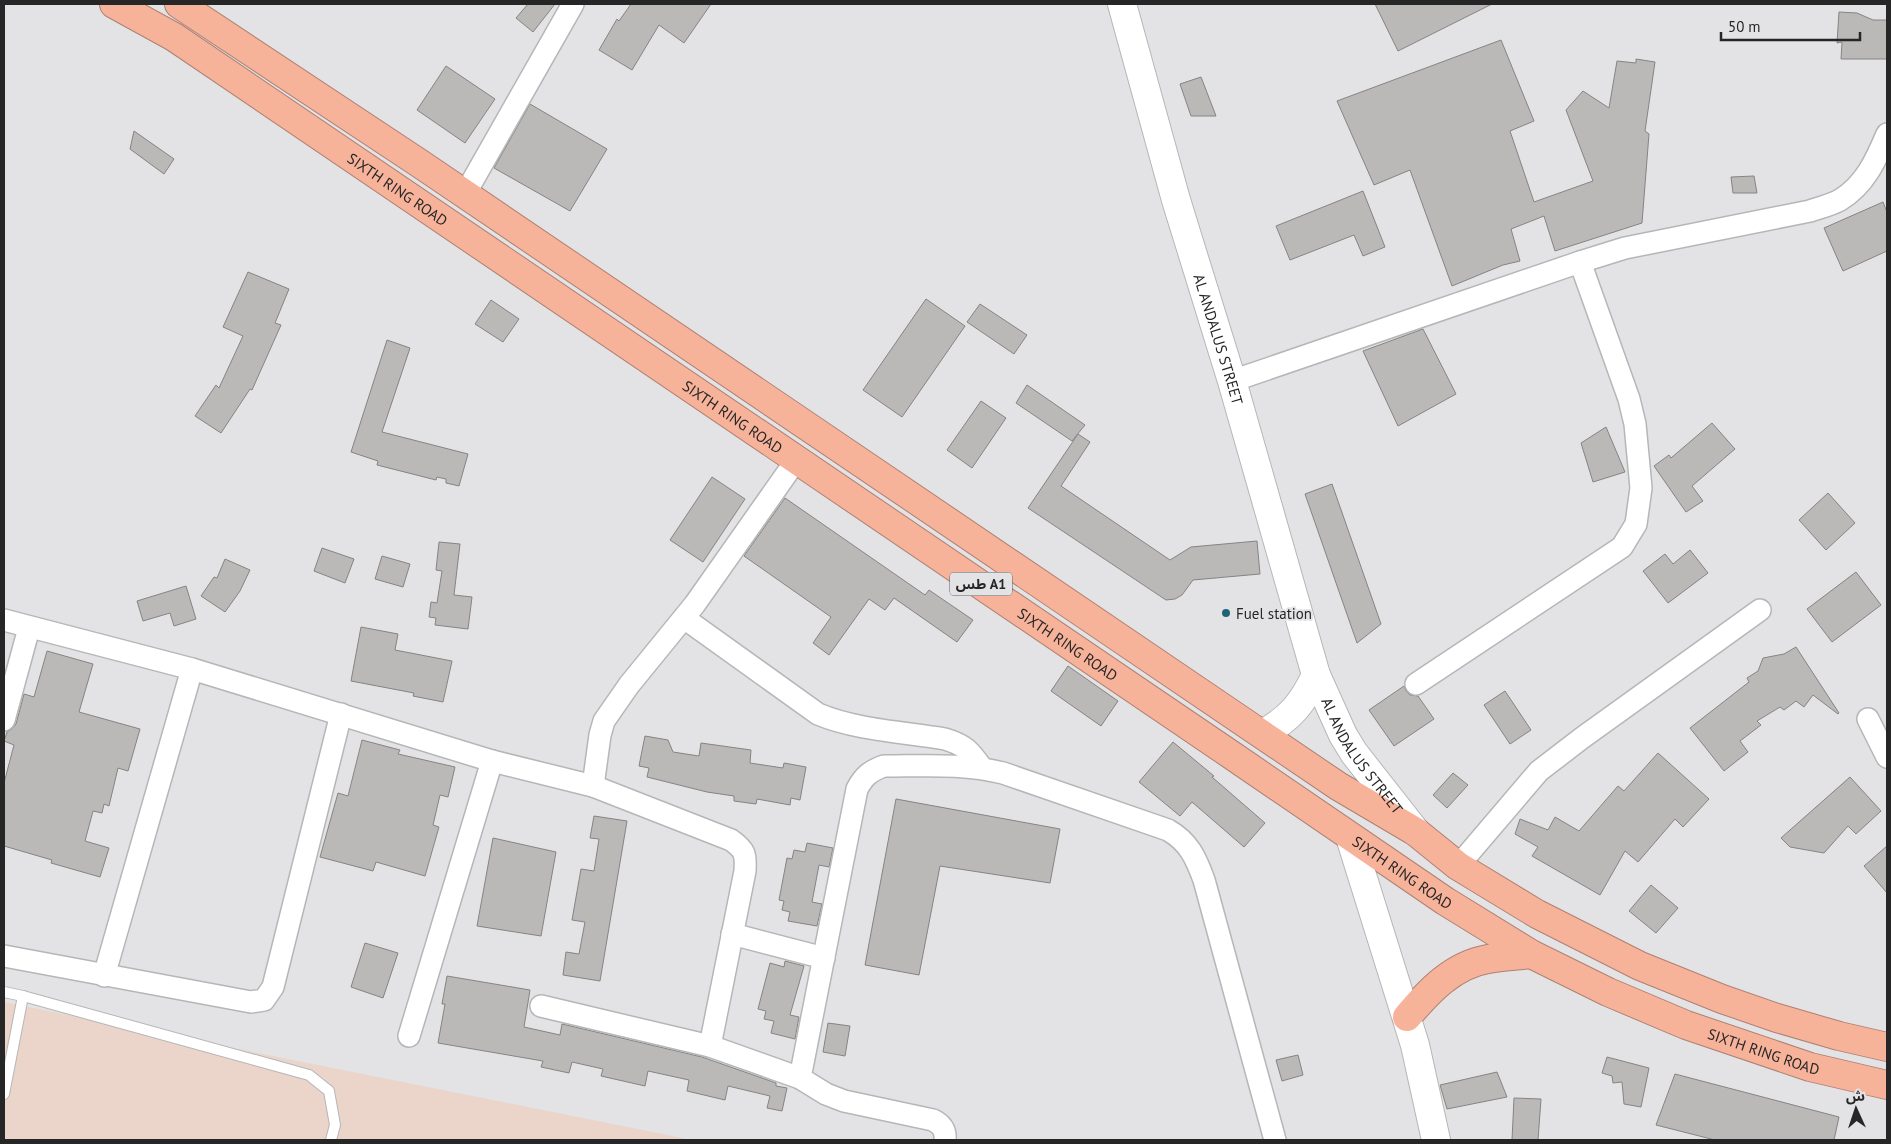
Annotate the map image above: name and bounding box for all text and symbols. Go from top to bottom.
scale bar [1721,10,1860,42]
text: 50 m [1728,17,1761,36]
street label: SIXTH RING ROAD [344,148,452,230]
street label: AL ANDALUS STREET [1190,272,1248,407]
street label: SIXTH RING ROAD [679,376,787,457]
road number: طس A1 [950,572,1012,596]
street label: SIXTH RING ROAD [1014,603,1122,685]
place label: Fuel station [1236,604,1312,623]
marker: Fuel station [1220,607,1232,619]
street label: AL ANDALUS STREET [1318,694,1408,818]
street label: SIXTH RING ROAD [1349,831,1456,913]
street label: SIXTH RING ROAD [1705,1024,1822,1078]
north arrow [1831,1084,1881,1134]
text: ش [1845,1087,1865,1106]

